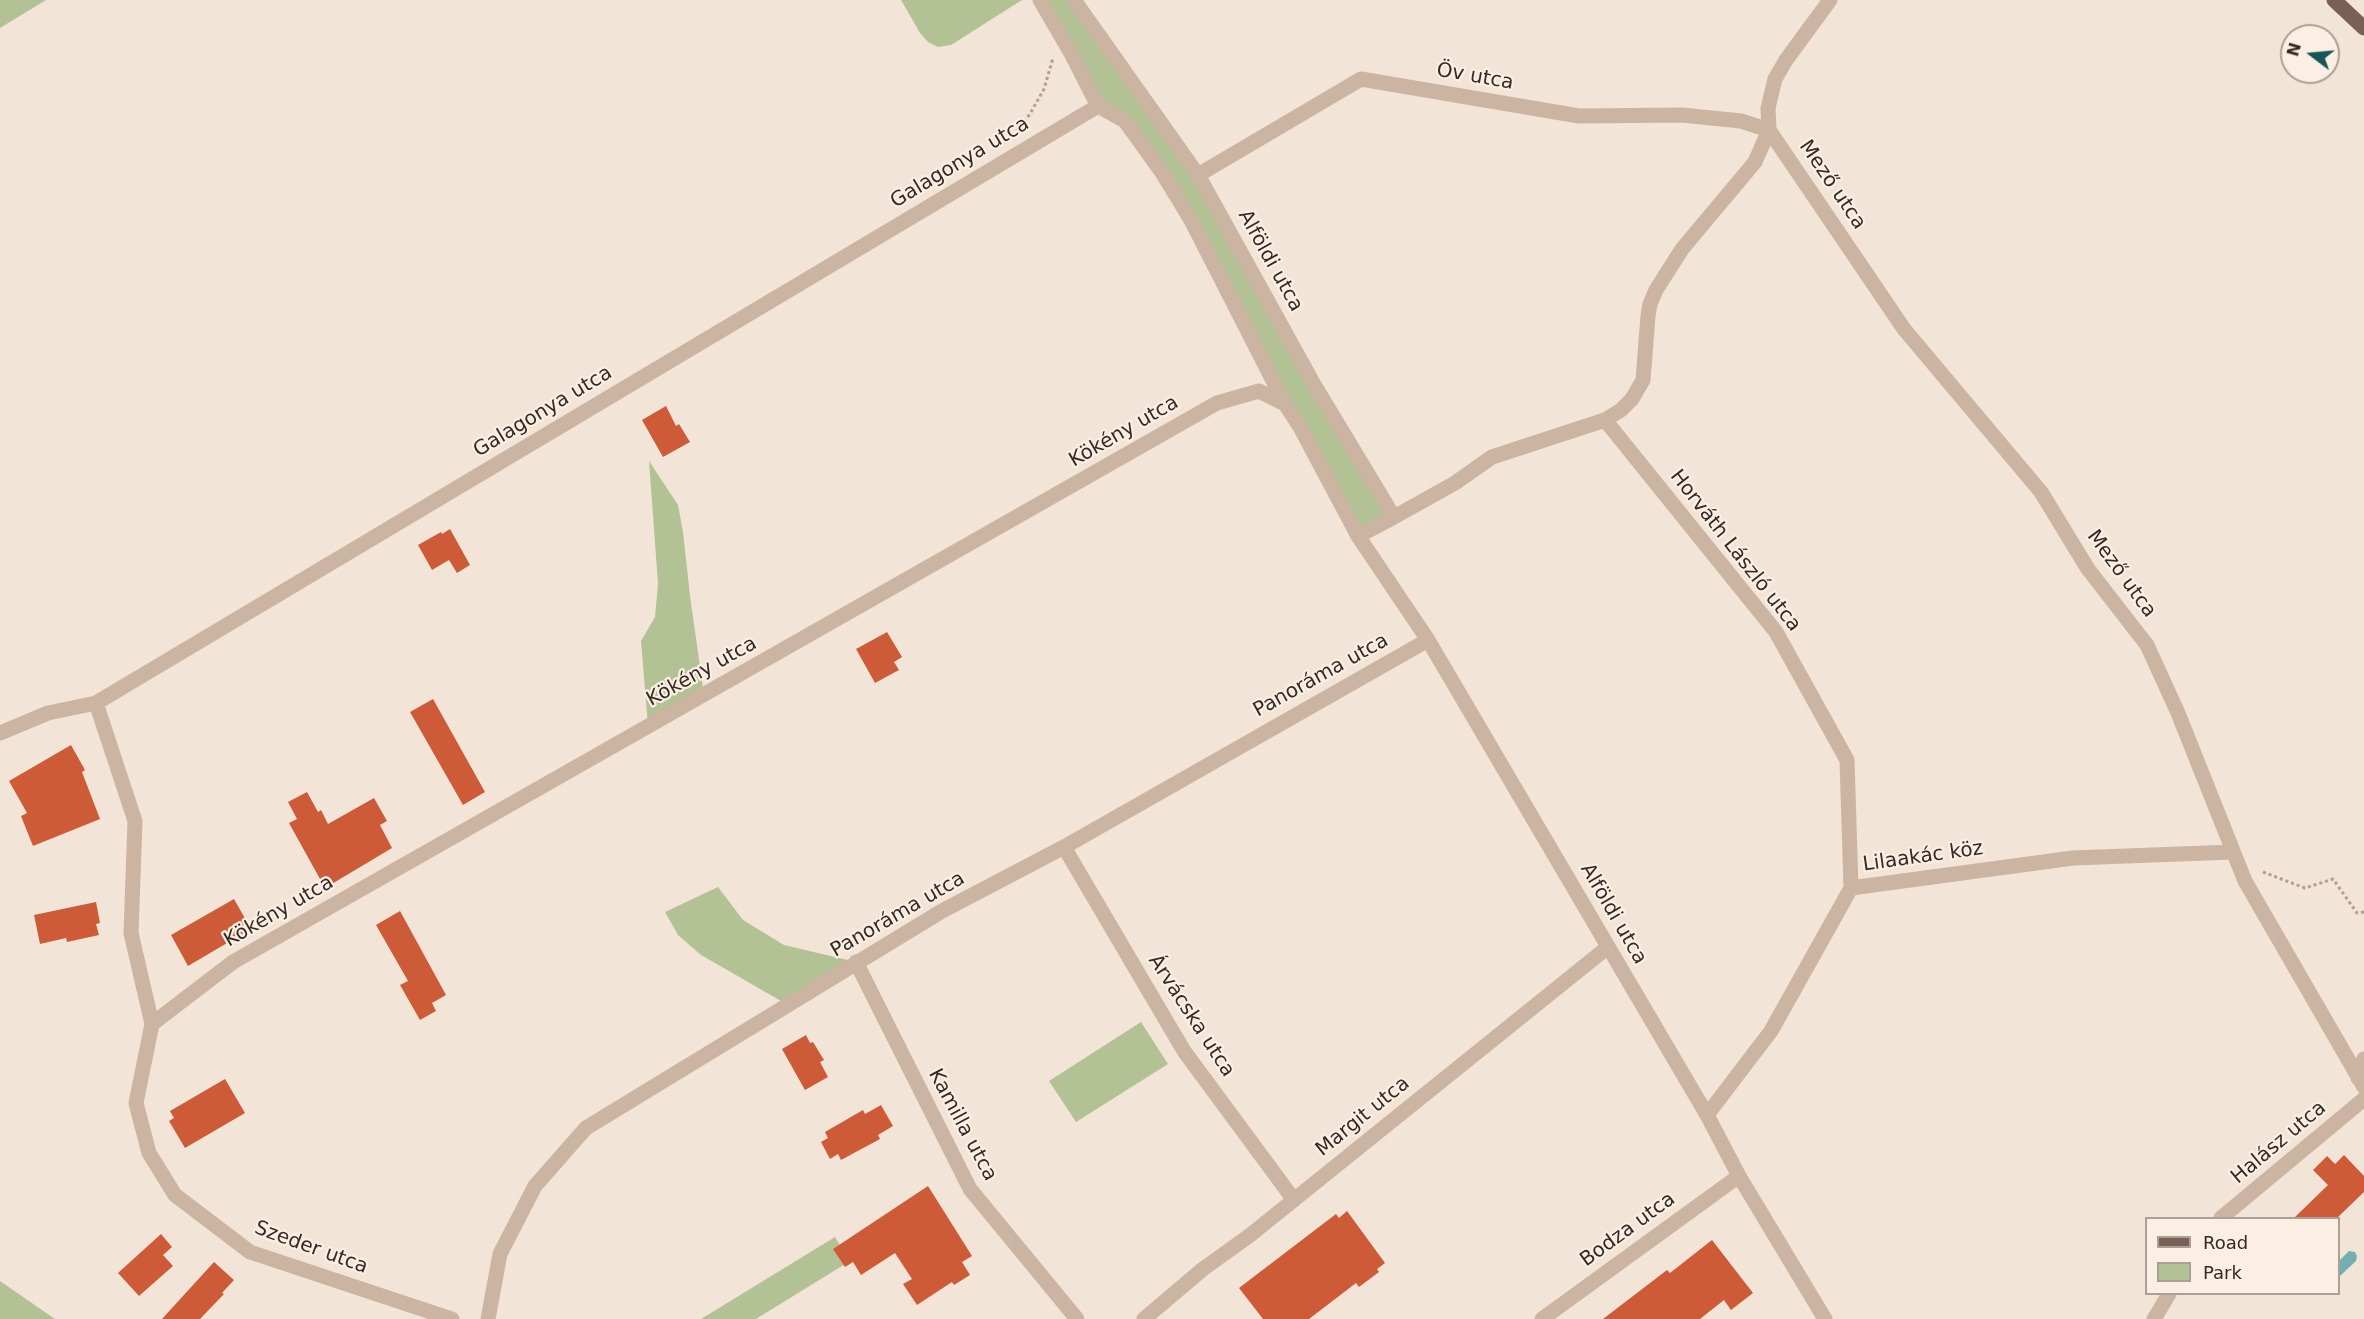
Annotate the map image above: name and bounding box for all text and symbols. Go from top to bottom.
north arrow [2280,24,2340,84]
text: N [2283,40,2305,59]
street label: Öv utca [1435,58,1515,96]
street label: Galagonya utca [886,112,1034,214]
street label: Mező utca [1793,136,1871,234]
street label: Alföldi utca [1232,206,1308,316]
street label: Galagonya utca [469,361,617,463]
street label: Kökény utca [1065,391,1183,473]
street label: Horváth László utca [1664,465,1806,637]
street label: Mező utca [2081,526,2161,622]
street label: Panoráma utca [1249,629,1393,723]
street label: Kökény utca [643,632,761,712]
street label: Lilaakác köz [1861,837,1985,877]
street label: Alföldi utca [1574,859,1652,969]
street label: Panoráma utca [827,867,969,963]
street label: Kökény utca [220,871,338,953]
street label: Árvácska utca [1143,950,1239,1082]
street label: Kamilla utca [922,1065,1002,1185]
street label: Margit utca [1311,1072,1415,1162]
street label: Halász utca [2227,1096,2331,1190]
street label: Bodza utca [1576,1188,1680,1272]
street label: Szeder utca [251,1216,371,1280]
legend [2145,1217,2340,1295]
text: Road [2203,1232,2248,1253]
text: Park [2203,1262,2242,1283]

